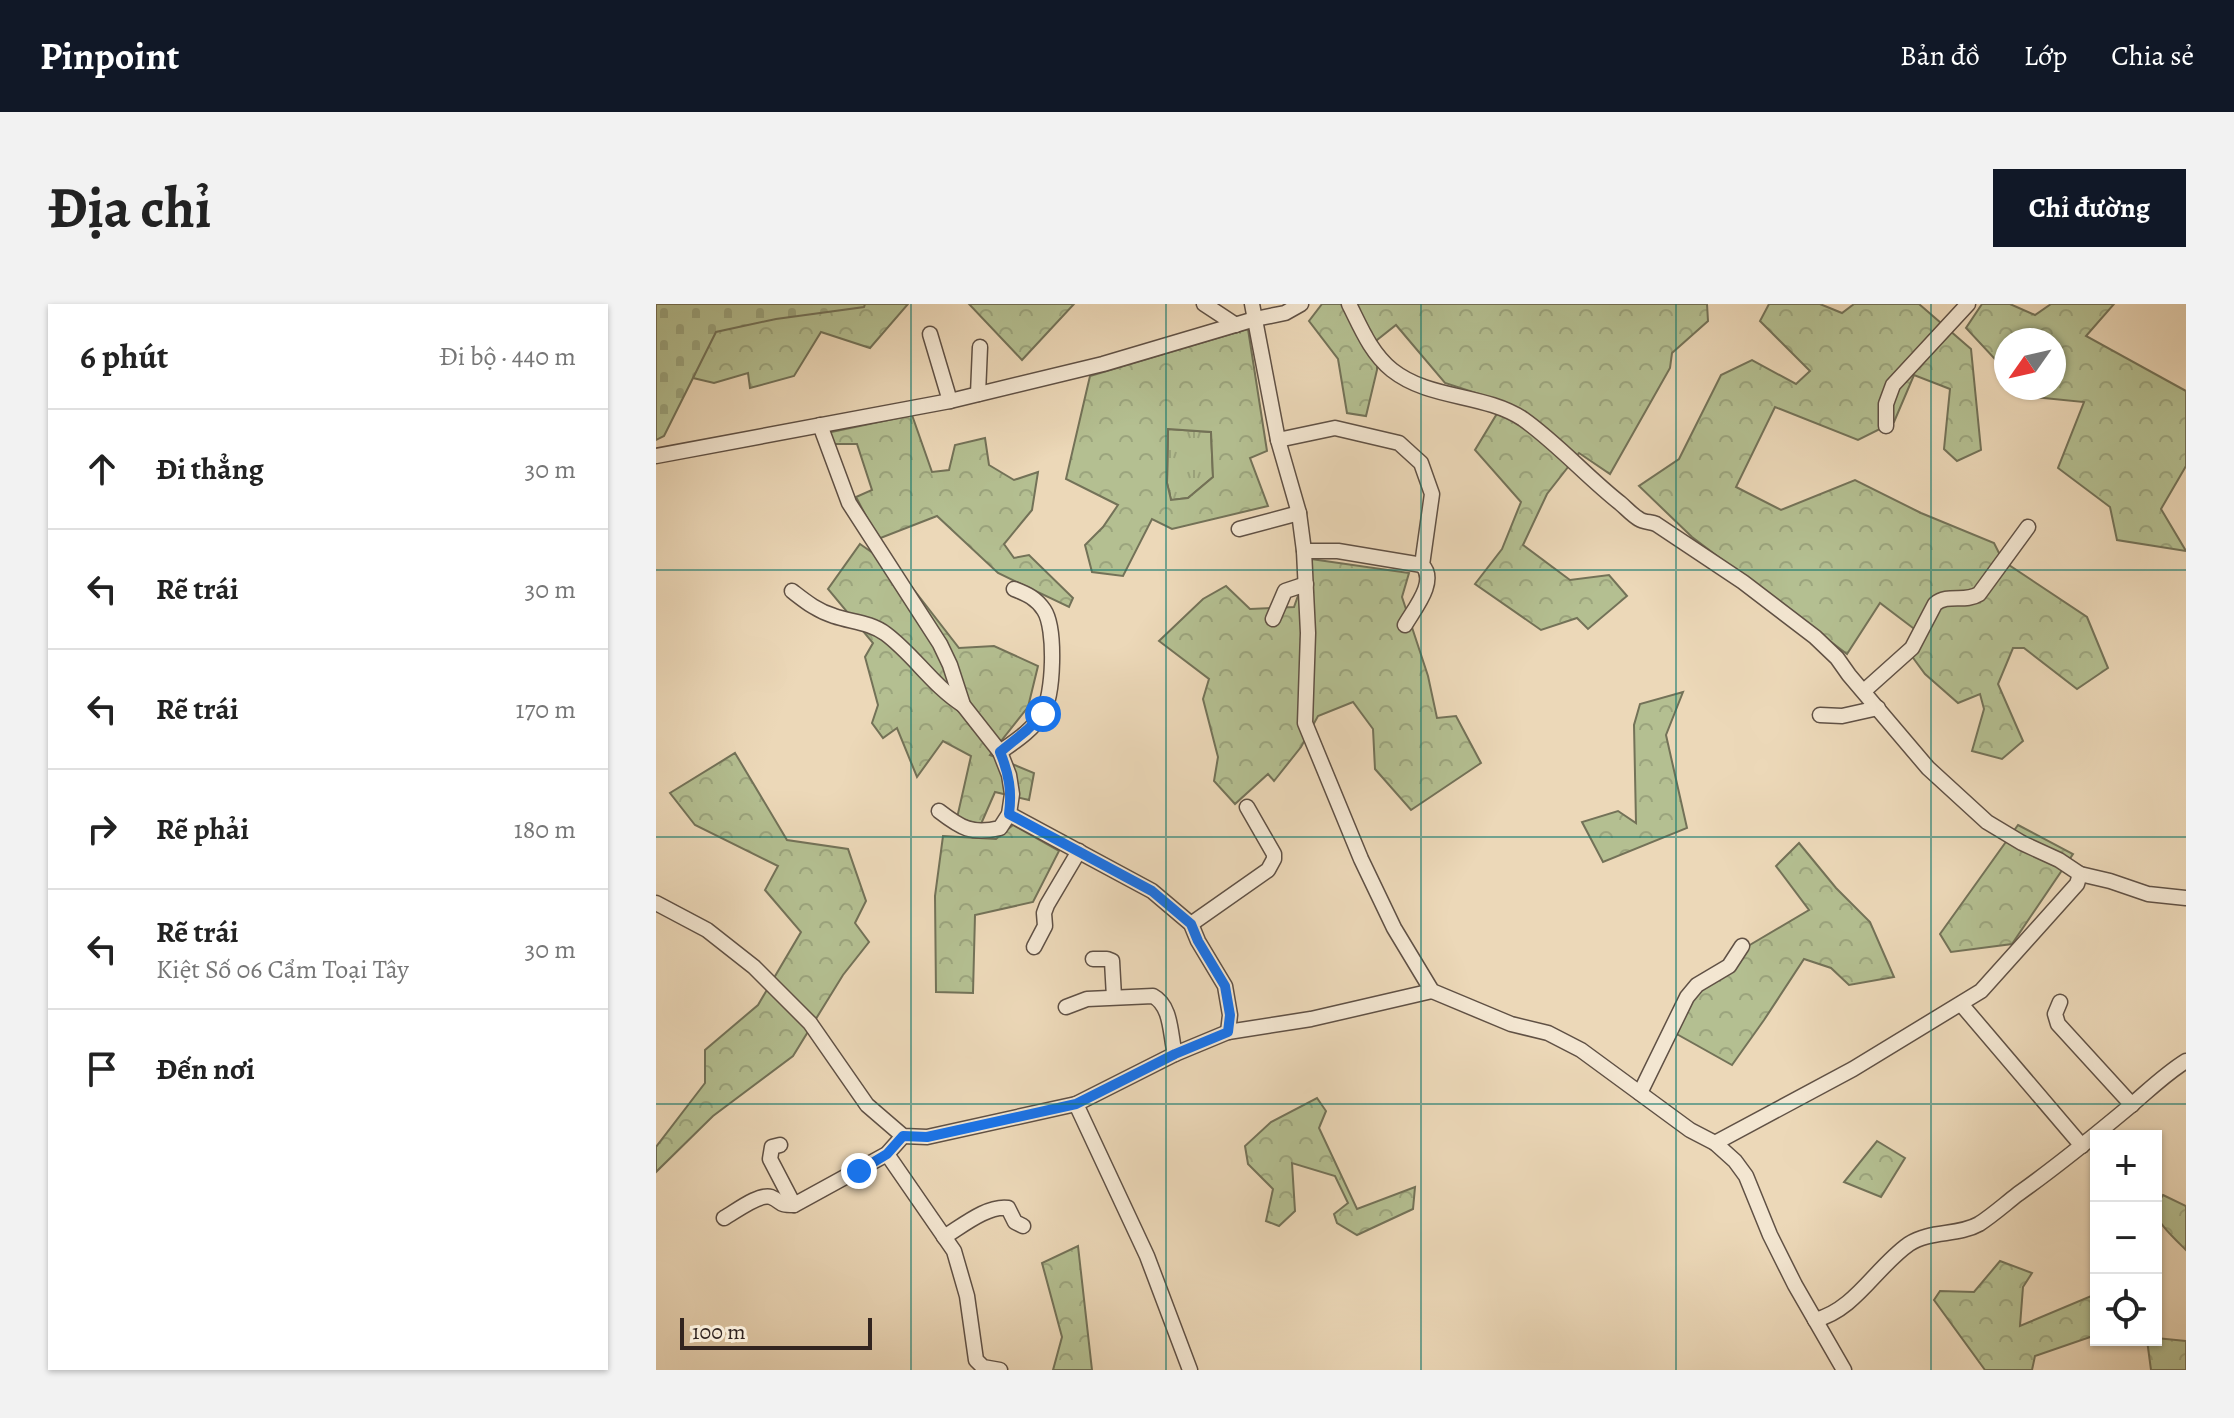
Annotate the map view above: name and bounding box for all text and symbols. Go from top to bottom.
text: Pinpoint [40,30,179,82]
text: Bản đồ [1900,37,1980,75]
text: Lớp [2024,37,2067,75]
text: Chia sẻ [2111,37,2194,75]
button: Chỉ đường [1993,169,2186,247]
text: Địa chỉ [48,170,211,246]
north arrow [1994,328,2066,400]
text: 6 phút [80,333,168,380]
text: Đi bộ · 440 m [439,339,576,374]
icon: ahead [80,447,124,491]
text: Đi thẳng [156,449,264,489]
text: 30 m [525,452,576,487]
icon: left [80,567,124,611]
text: Rẽ trái [156,569,239,609]
text: 30 m [525,572,576,607]
icon: left [80,687,124,731]
text: Rẽ trái [156,689,239,729]
text: 170 m [516,692,576,727]
route start [1025,696,1061,732]
icon: right [80,807,124,851]
text: Rẽ phải [156,809,249,849]
text: 180 m [514,812,576,847]
text: Rẽ trái [156,912,239,952]
icon: left [80,927,124,971]
text: 30 m [525,932,576,967]
text: Kiệt Số 06 Cẩm Toại Tây [156,952,409,987]
icon: arrive [80,1047,124,1091]
text: Đến nơi [156,1049,255,1089]
map controls [2090,1130,2162,1346]
button: + [2090,1130,2162,1202]
route end [841,1153,877,1189]
button: − [2090,1202,2162,1274]
button: locate [2090,1274,2162,1346]
scale bar [680,1314,872,1350]
text: 100 m [692,1317,746,1347]

